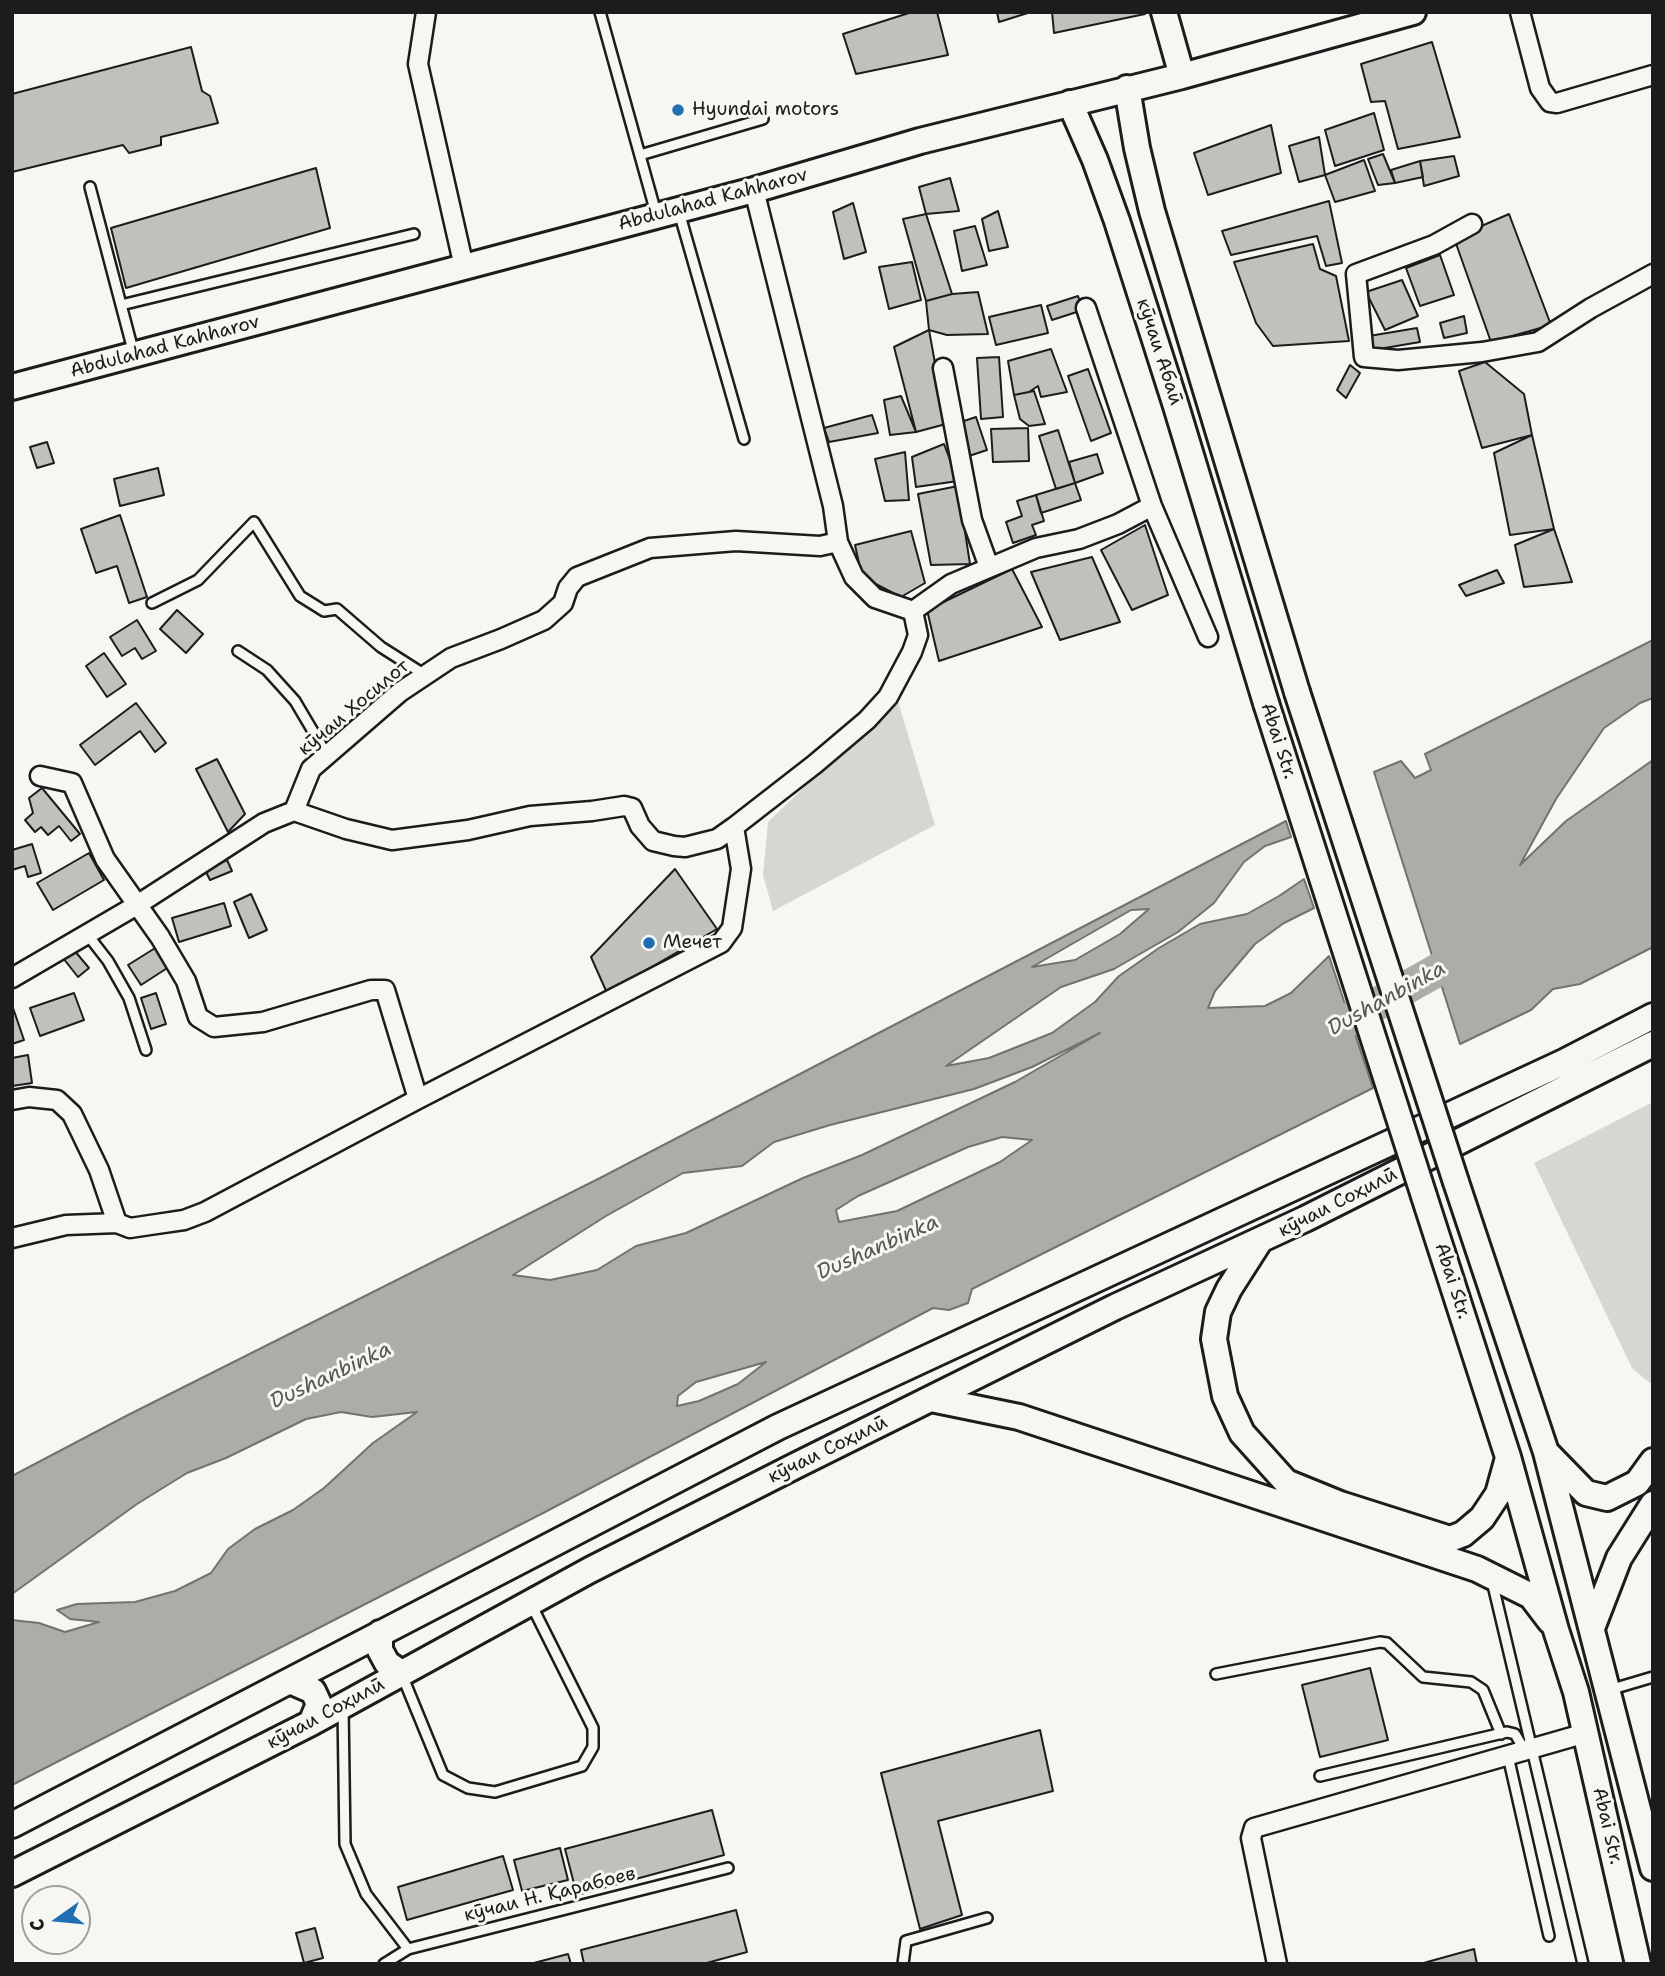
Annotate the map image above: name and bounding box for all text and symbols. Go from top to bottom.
place label: Hyundai motors [692,99,839,121]
marker: Hyundai motors [670,102,686,118]
street label: Abdulahad Kahharov [616,164,810,236]
street label: кӯчаи Абаӣ [1131,296,1187,408]
street label: Abdulahad Kahharov [68,311,262,383]
street label: кӯчаи Хосилот [294,655,414,761]
street label: Abai Str. [1255,700,1301,782]
place label: Мечет [663,932,722,954]
marker: Мечет [641,935,657,951]
water label: Dushanbinka [1324,956,1450,1042]
street label: кӯчаи Соҳилӣ [1275,1163,1401,1243]
water label: Dushanbinka [813,1210,943,1286]
street label: Abai Str. [1429,1240,1475,1322]
water label: Dushanbinka [266,1337,396,1415]
street label: кӯчаи Соҳилӣ [765,1411,891,1489]
street label: кӯчаи Соҳилӣ [263,1673,389,1755]
street label: Abai Str. [1587,1785,1627,1867]
street label: кӯчаи Н. Қарабоев [462,1863,638,1927]
north arrow [21,1885,91,1955]
text: С [24,1916,51,1934]

